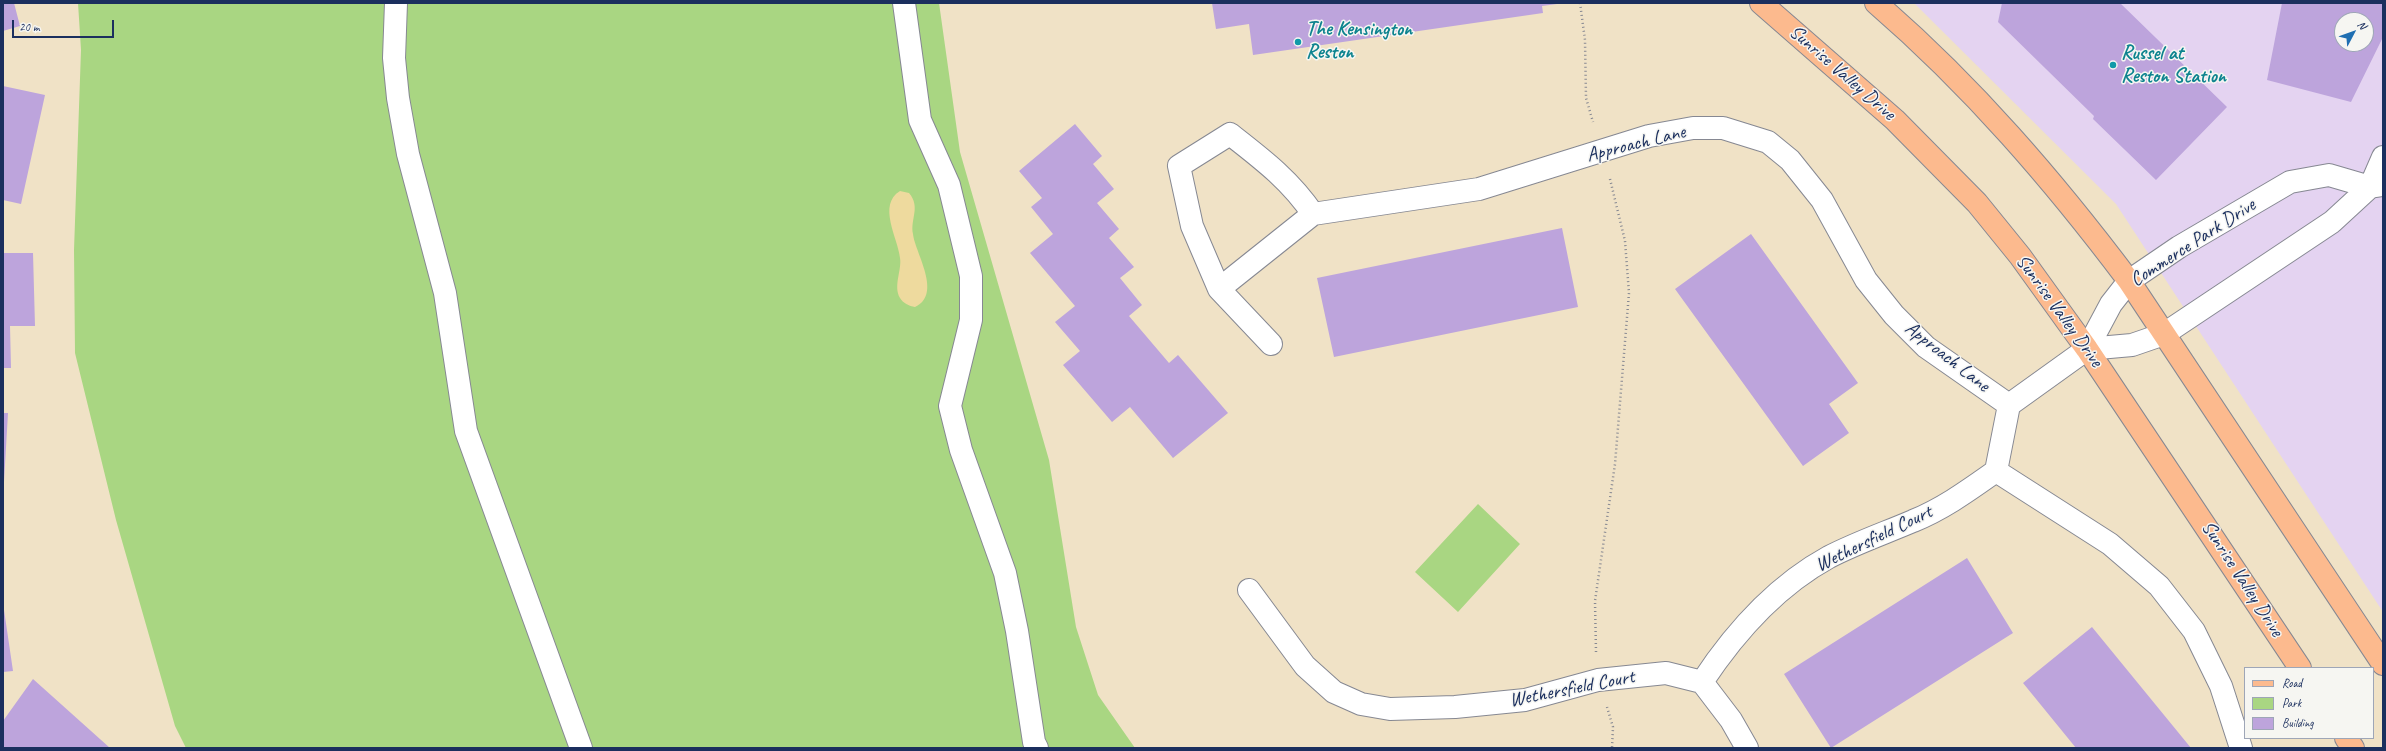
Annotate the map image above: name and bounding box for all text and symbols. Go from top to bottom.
scale bar [14,12,116,38]
north arrow [2334,12,2374,52]
place label: The Kensington Reston [1306,18,1412,65]
text: N [2355,18,2370,32]
text: 20 m [19,19,39,35]
street label: Sunrise Valley Drive [1784,20,1900,126]
marker: The Kensington Reston [1293,37,1303,47]
place label: Russel at Reston Station [2121,42,2226,89]
marker: Russel at Reston Station [2108,60,2118,70]
street label: Approach Lane [1584,120,1688,168]
street label: Commerce Park Drive [2126,194,2260,292]
street label: Sunrise Valley Drive [2010,250,2108,372]
street label: Approach Lane [1900,316,1994,398]
street label: Wethersfield Court [1812,500,1936,578]
street label: Sunrise Valley Drive [2196,517,2288,641]
street label: Wethersfield Court [1507,665,1637,713]
legend [2244,667,2374,739]
text: Road [2282,675,2302,691]
text: Park [2282,695,2301,711]
text: Building [2282,715,2314,731]

